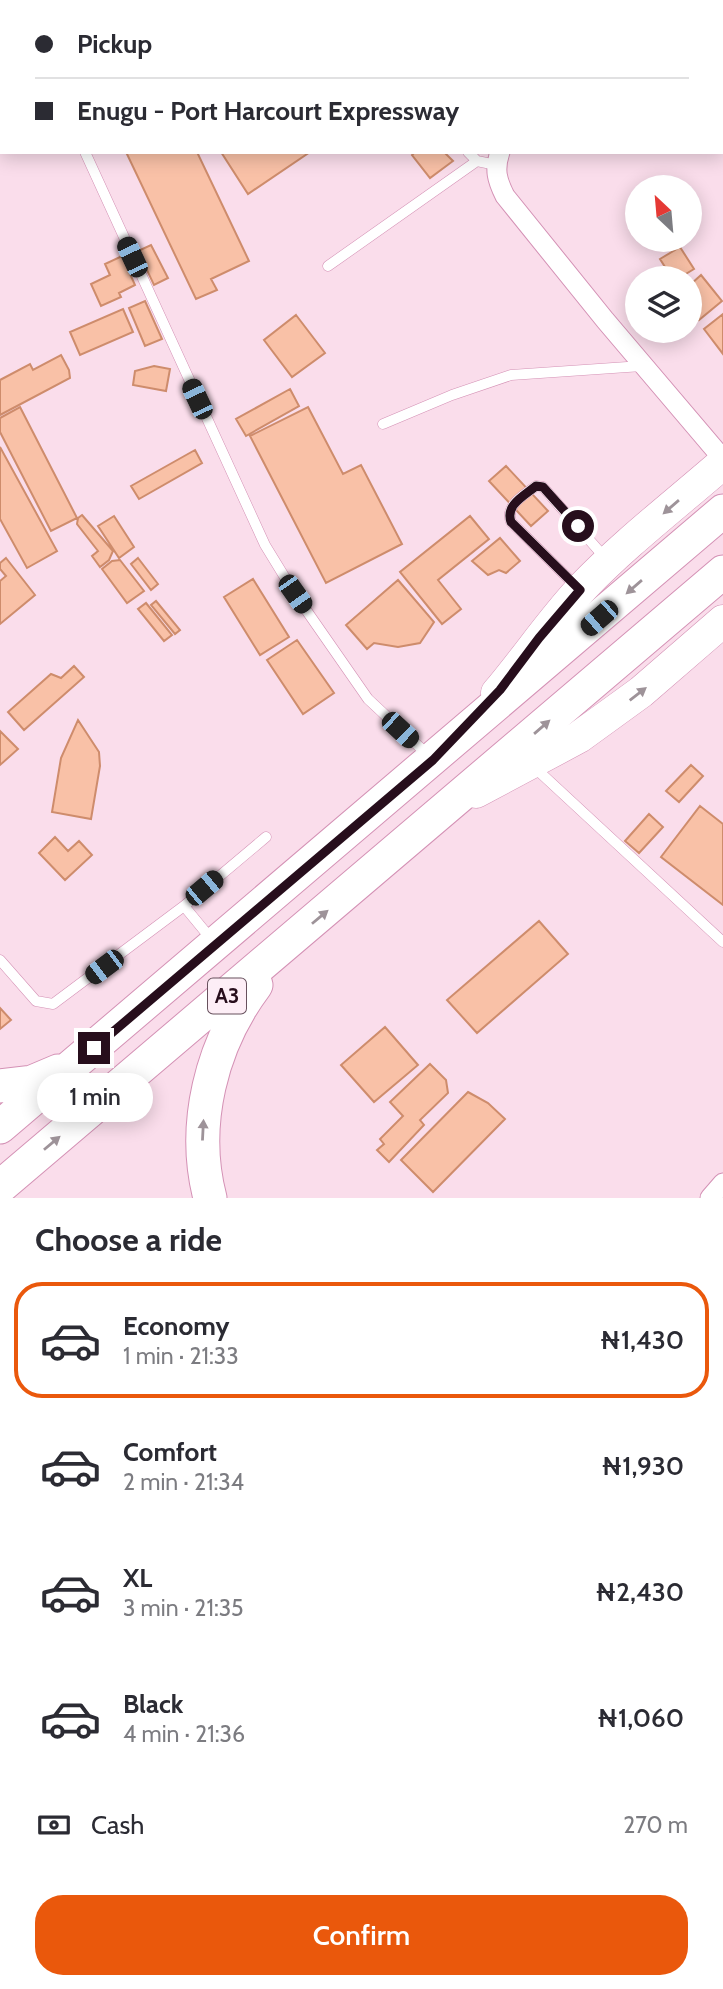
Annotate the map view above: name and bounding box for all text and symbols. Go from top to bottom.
text: Pickup [77,28,152,60]
text: Enugu - Port Harcourt Expressway [77,95,459,127]
north arrow [625,175,702,252]
map controls [625,175,702,343]
car [114,234,151,280]
button: layers [625,266,702,343]
car [179,376,216,422]
one-way arrow [663,499,680,514]
route start [562,510,594,542]
car [275,571,316,617]
one-way arrow [625,580,643,595]
car [577,596,622,640]
one-way arrow [628,686,646,701]
car [378,708,423,752]
one-way arrow [533,719,551,735]
car [182,866,227,910]
one-way arrow [311,910,328,925]
car [81,946,128,988]
road number: A3 [208,978,246,1014]
route end [78,1032,110,1064]
callout: 1 min [36,1072,152,1122]
text: 1 min [69,1083,121,1111]
one-way arrow [198,1119,209,1141]
one-way arrow [44,1136,61,1151]
text: Choose a ride [35,1220,222,1259]
icon: car [39,1309,102,1372]
text: Economy [123,1310,229,1342]
text: ₦1,430 [600,1324,684,1356]
text: 1 min · 21:33 [123,1342,239,1370]
icon: car [39,1435,102,1498]
text: Comfort [123,1436,217,1468]
text: ₦1,930 [601,1450,684,1482]
text: 2 min · 21:34 [123,1468,244,1496]
icon: car [39,1561,102,1624]
text: XL [123,1562,152,1594]
text: ₦2,430 [595,1576,684,1608]
text: 3 min · 21:35 [123,1594,244,1622]
icon: car [39,1687,102,1750]
text: Black [123,1688,183,1720]
text: ₦1,060 [597,1702,684,1734]
text: 4 min · 21:36 [123,1720,245,1748]
icon: cash [35,1806,73,1844]
text: Cash [91,1809,144,1841]
text: 270 m [623,1811,688,1839]
button: Confirm [35,1895,688,1975]

